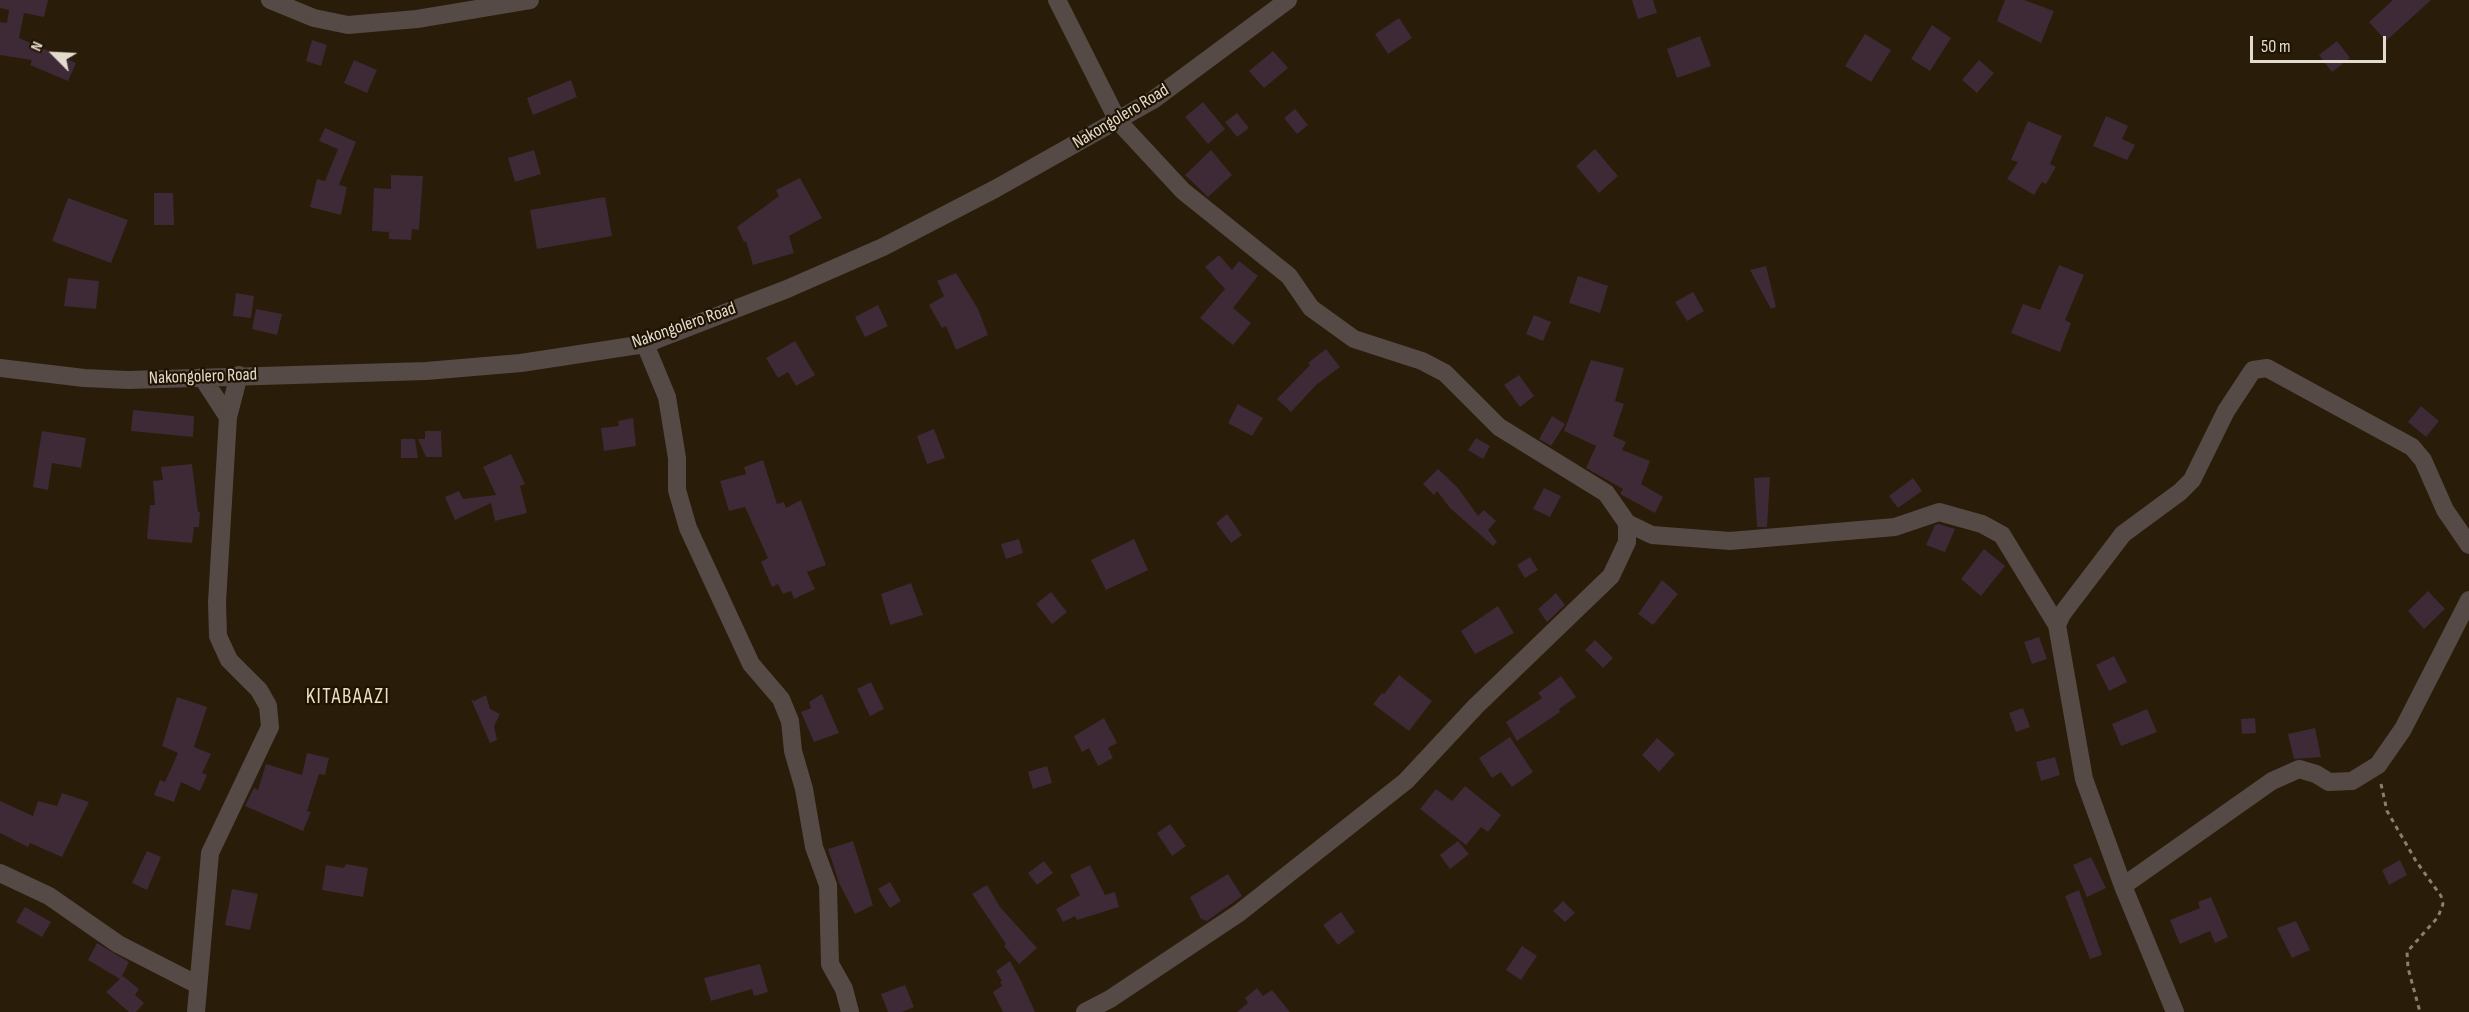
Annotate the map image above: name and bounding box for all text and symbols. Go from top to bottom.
north arrow [24,24,84,84]
scale bar [2253,24,2390,62]
text: 50 m [2261,36,2291,57]
text: N [27,39,48,54]
street label: Nakongolero Road [1069,80,1173,154]
street label: Nakongolero Road [629,298,739,354]
street label: Nakongolero Road [149,364,257,390]
district label: KITABAAZI [306,685,390,711]

